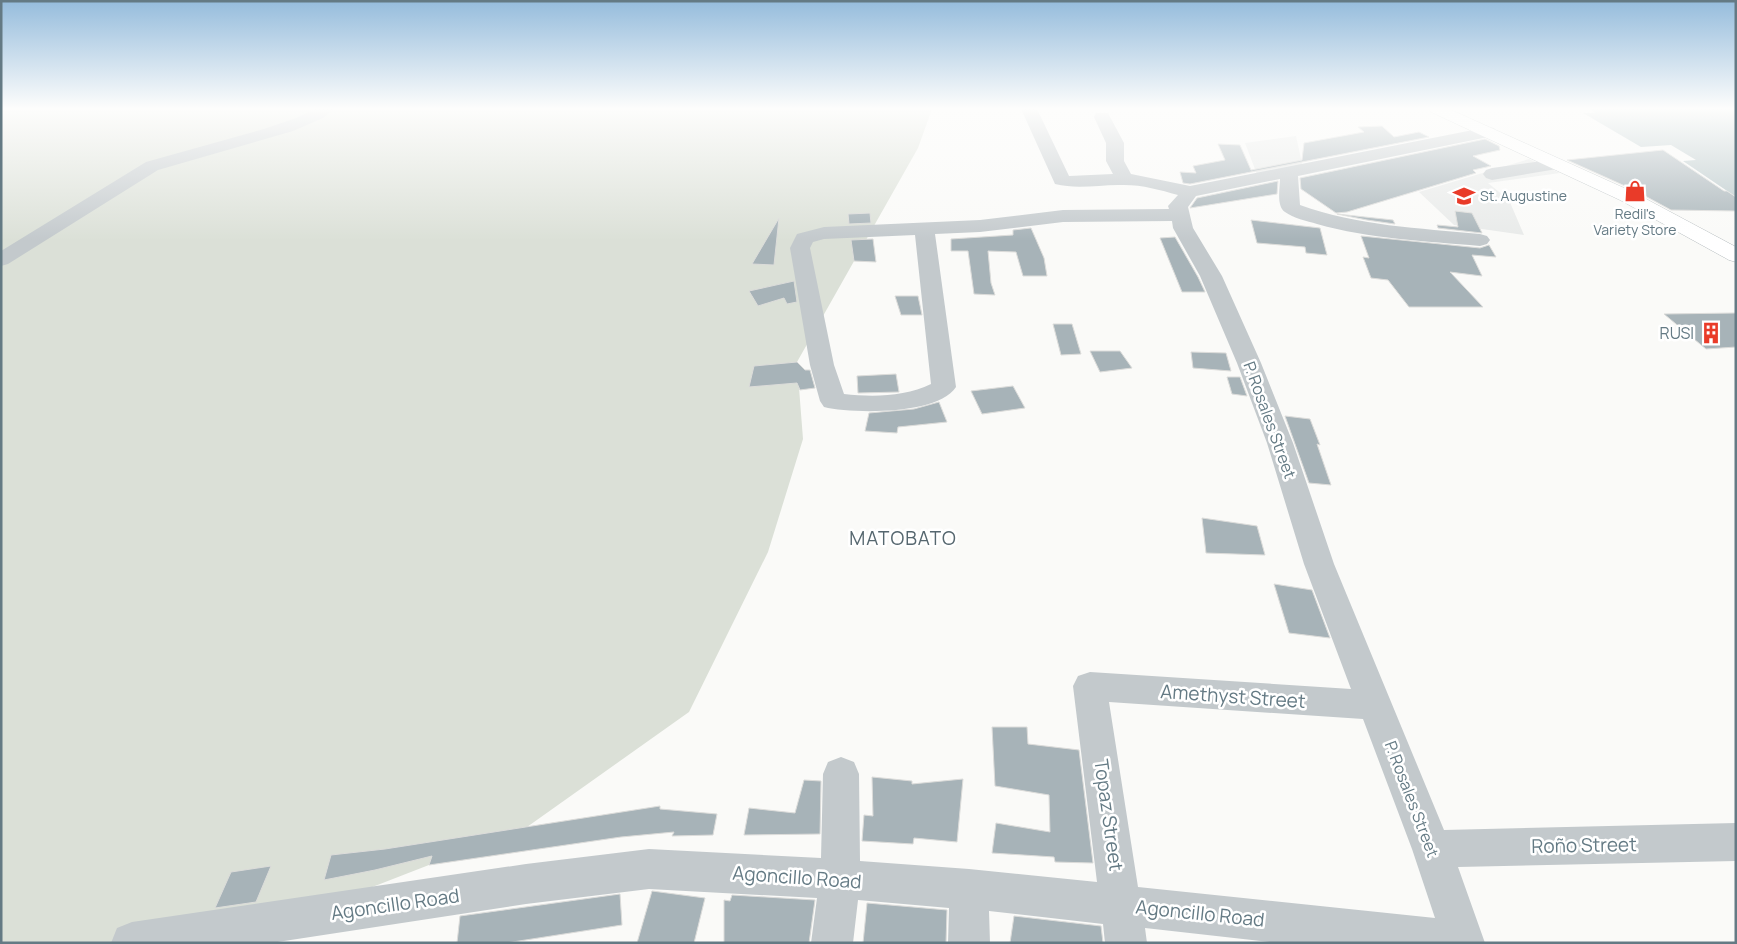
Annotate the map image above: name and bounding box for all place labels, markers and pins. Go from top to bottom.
shop icon: Redil's Variety Store [1622,178,1648,204]
school or university icon: St. Augustine [1451,183,1477,209]
place label: St. Augustine [1480,186,1567,205]
place label: Redil's Variety Store [1593,204,1677,239]
building icon: RUSI [1698,320,1724,346]
place label: RUSI [1660,322,1694,344]

